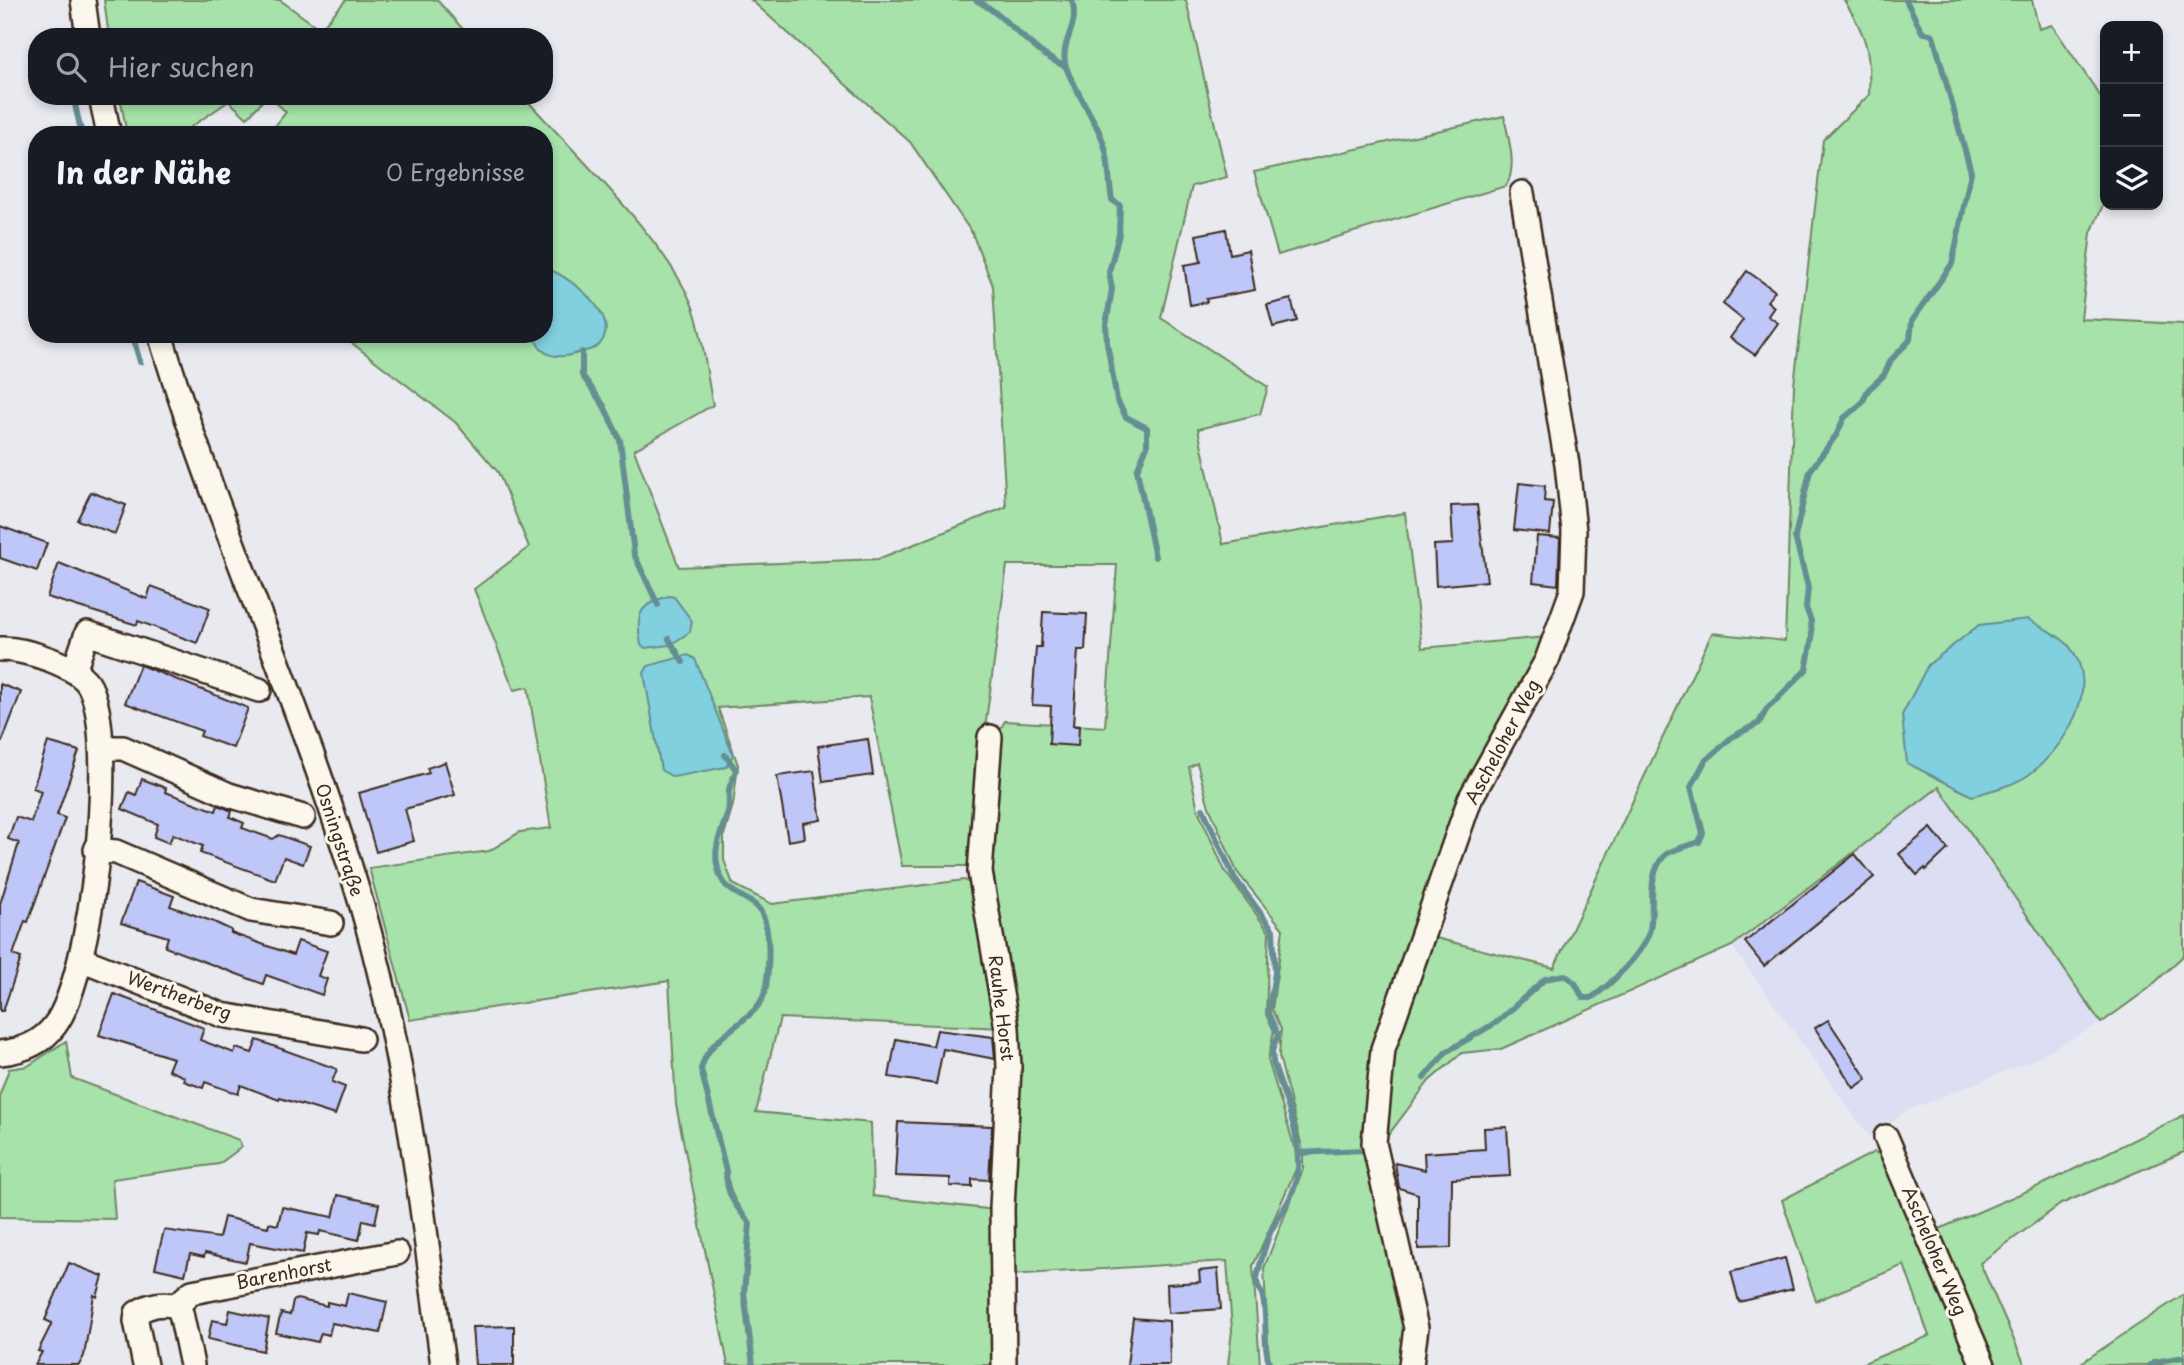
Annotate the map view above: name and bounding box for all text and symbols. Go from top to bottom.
map controls [2100,21,2163,210]
button: + [2100,21,2163,84]
search box [28,28,553,105]
text: Hier suchen [108,47,255,86]
icon: search [52,48,90,86]
button: − [2100,84,2163,147]
button: layers [2100,147,2163,210]
text: In der Nähe [56,149,231,194]
text: 0 Ergebnisse [386,154,525,189]
street label: Ascheloher Weg [1457,674,1546,809]
street label: Osningstraße [309,780,371,899]
street label: Rauhe Horst [983,953,1022,1062]
street label: Wertherberg [123,963,236,1026]
street label: Ascheloher Weg [1896,1182,1975,1319]
street label: Barenhorst [234,1250,334,1295]

